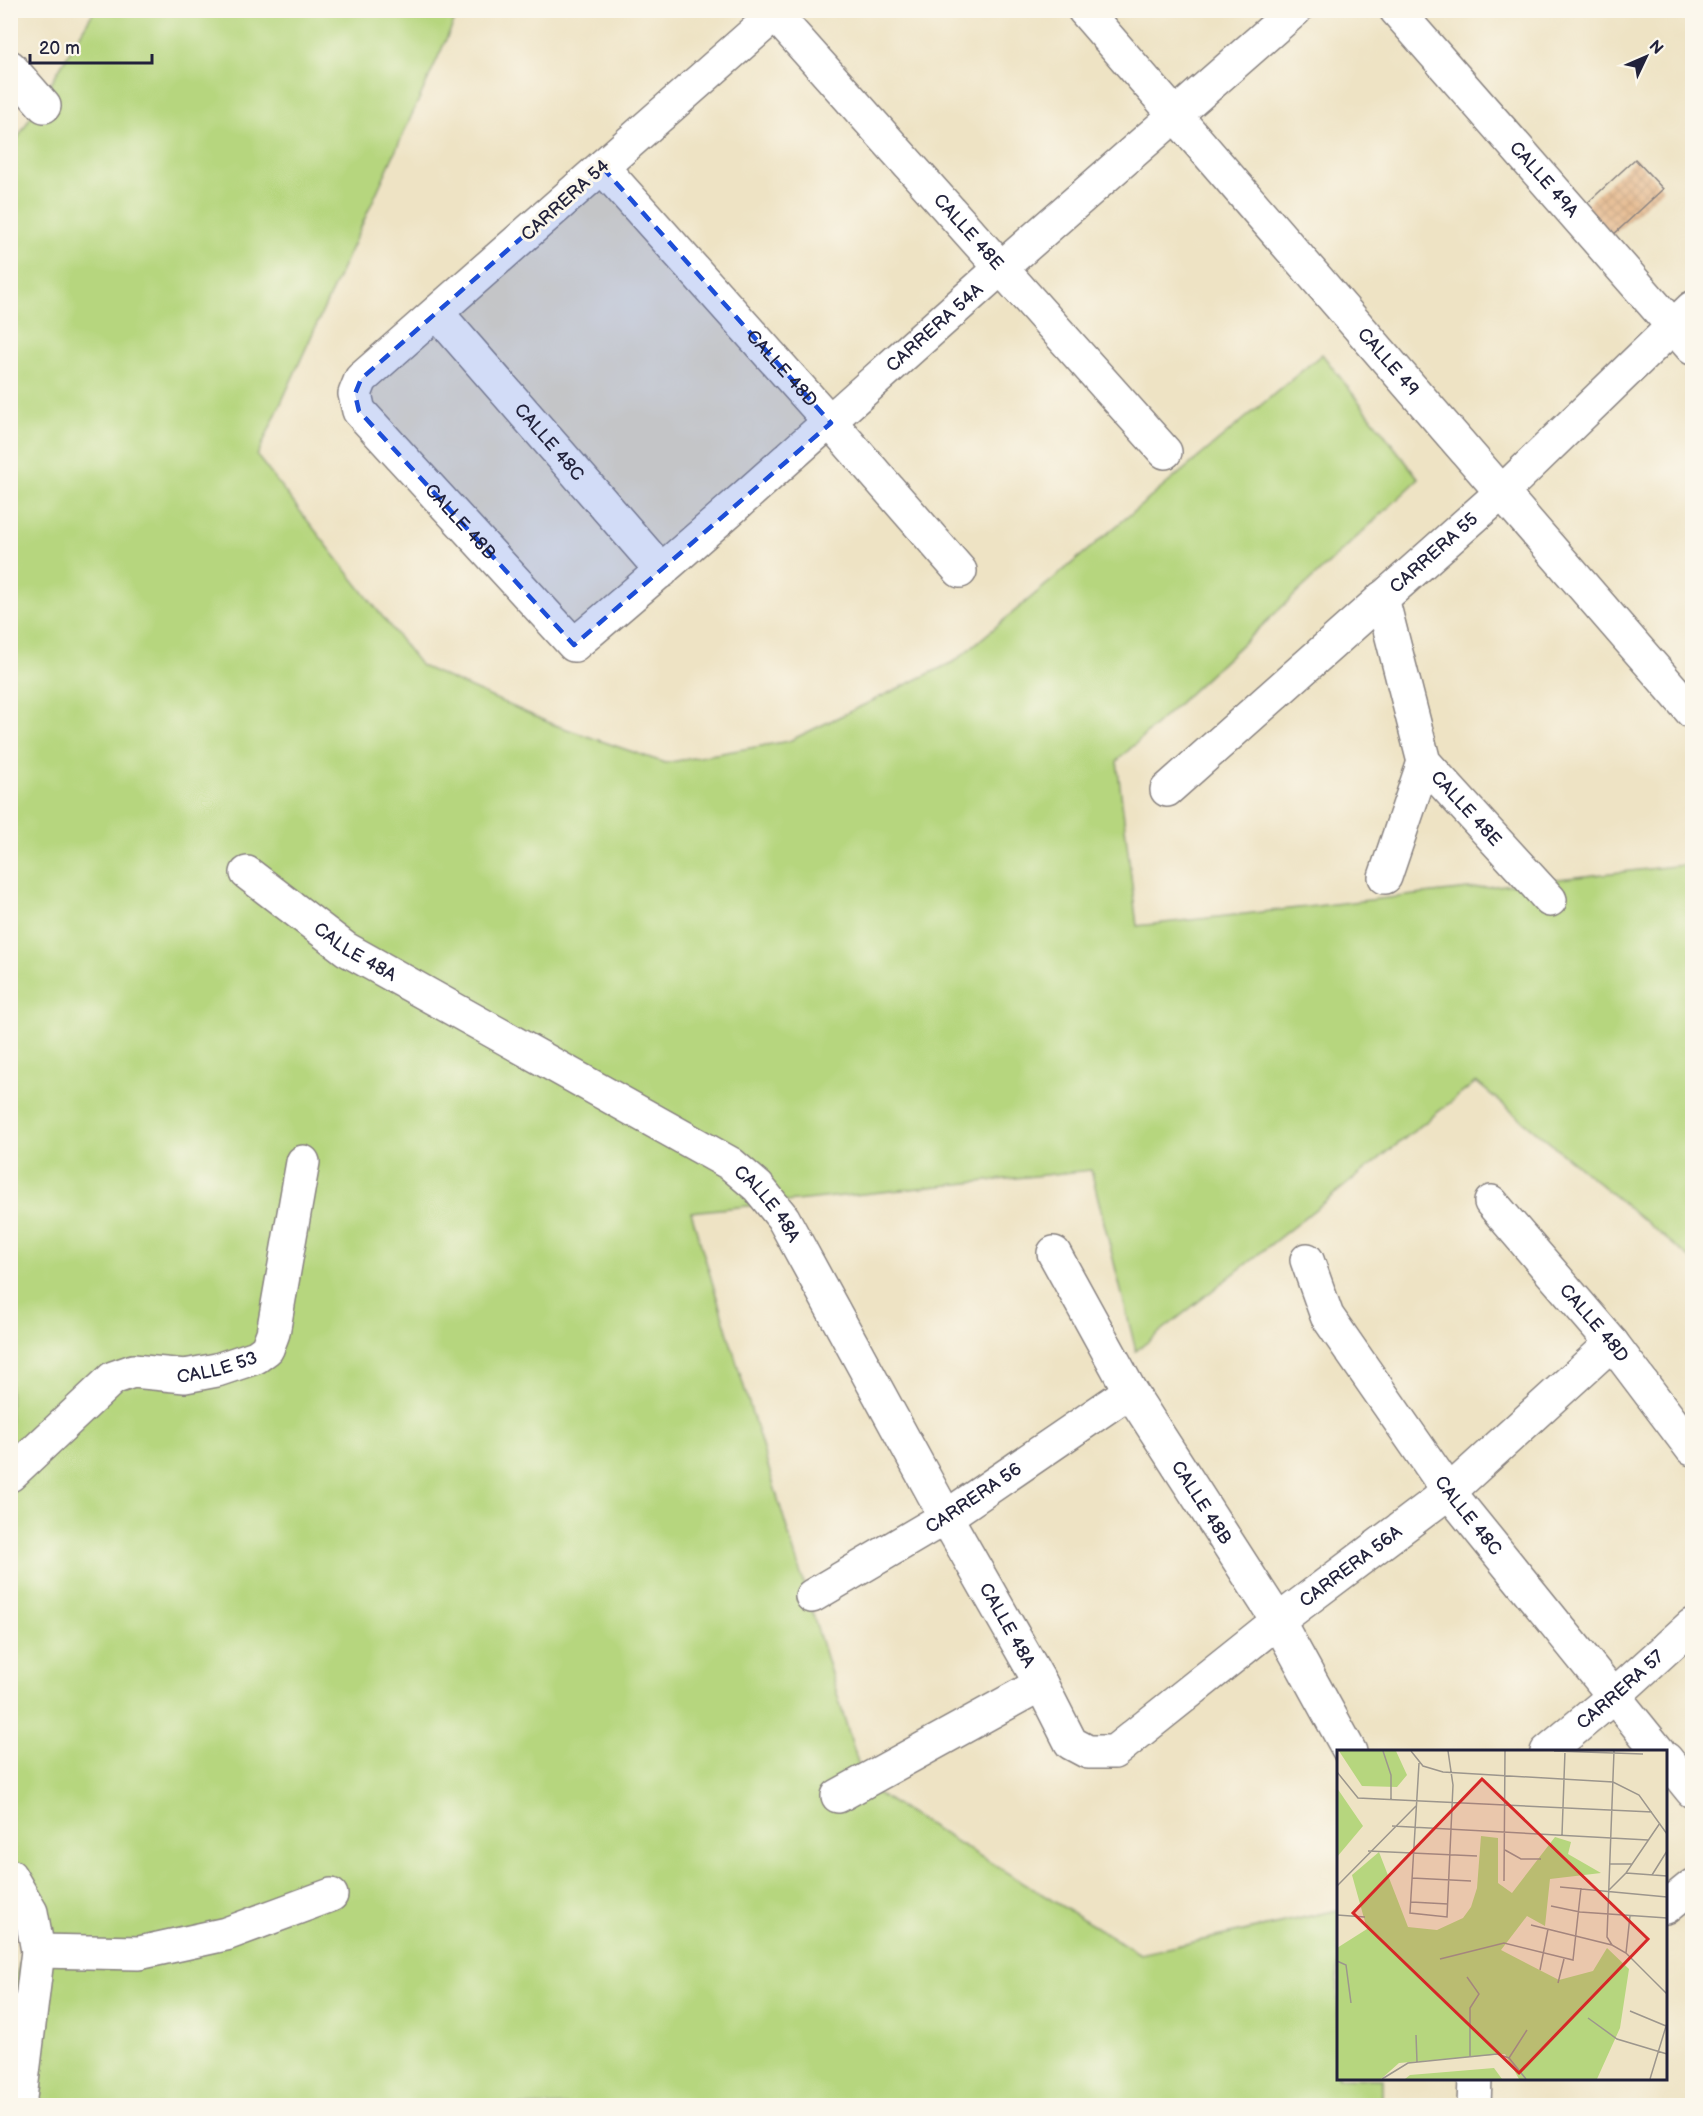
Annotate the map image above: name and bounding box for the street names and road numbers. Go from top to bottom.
street label: CALLE 49A [1505,137,1583,222]
street label: CARRERA 54 [517,155,614,245]
street label: CALLE 48E [929,190,1008,274]
street label: CARRERA 54A [882,279,987,376]
street label: CALLE 49 [1353,324,1423,400]
street label: CALLE 48D [742,326,821,411]
street label: CALLE 48C [510,399,588,485]
street label: CALLE 48B [420,480,500,564]
street label: CARRERA 55 [1386,508,1482,598]
street label: CALLE 48E [1426,767,1506,851]
street label: CALLE 48A [309,918,400,986]
street label: CALLE 48A [729,1161,804,1246]
street label: CALLE 48D [1555,1280,1633,1367]
street label: CALLE 53 [176,1347,260,1387]
street label: CALLE 48B [1167,1457,1236,1548]
street label: CARRERA 56 [922,1458,1026,1538]
street label: CALLE 48C [1430,1472,1506,1560]
street label: CARRERA 56A [1296,1521,1406,1612]
street label: CALLE 48A [975,1579,1039,1671]
street label: CARRERA 57 [1572,1646,1668,1734]

